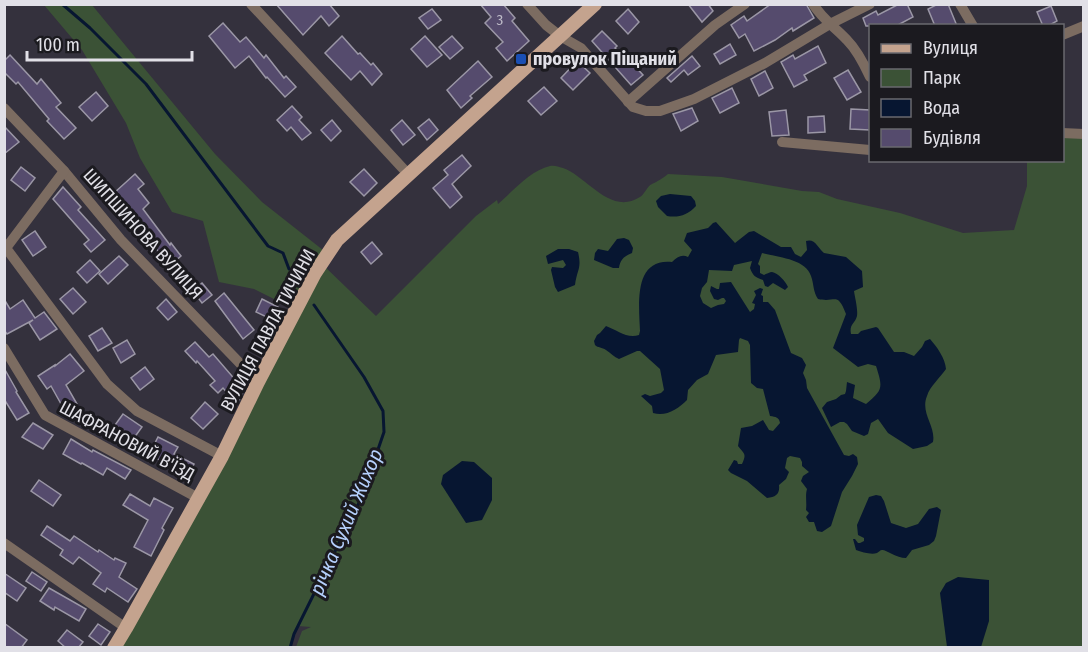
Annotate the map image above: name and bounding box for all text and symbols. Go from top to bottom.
house number: 3 [497,11,504,29]
scale bar [27,24,192,62]
legend [869,24,1064,162]
text: 100 m [36,34,80,56]
text: Вулиця [923,37,978,59]
place label: провулок Піщаний [533,48,677,70]
marker: провулок Піщаний [514,52,528,66]
text: Парк [923,67,961,89]
text: Вода [923,97,960,119]
text: Будівля [923,127,981,149]
street label: ШИПШИНОВА ВУЛИЦЯ [79,164,207,304]
street label: ВУЛИЦЯ ПАВЛА ТИЧИНИ [216,245,320,415]
street label: ШАФРАНОВИЙ В'ЇЗД [56,396,198,486]
water label: річка Сухий Жихор [304,445,388,599]

